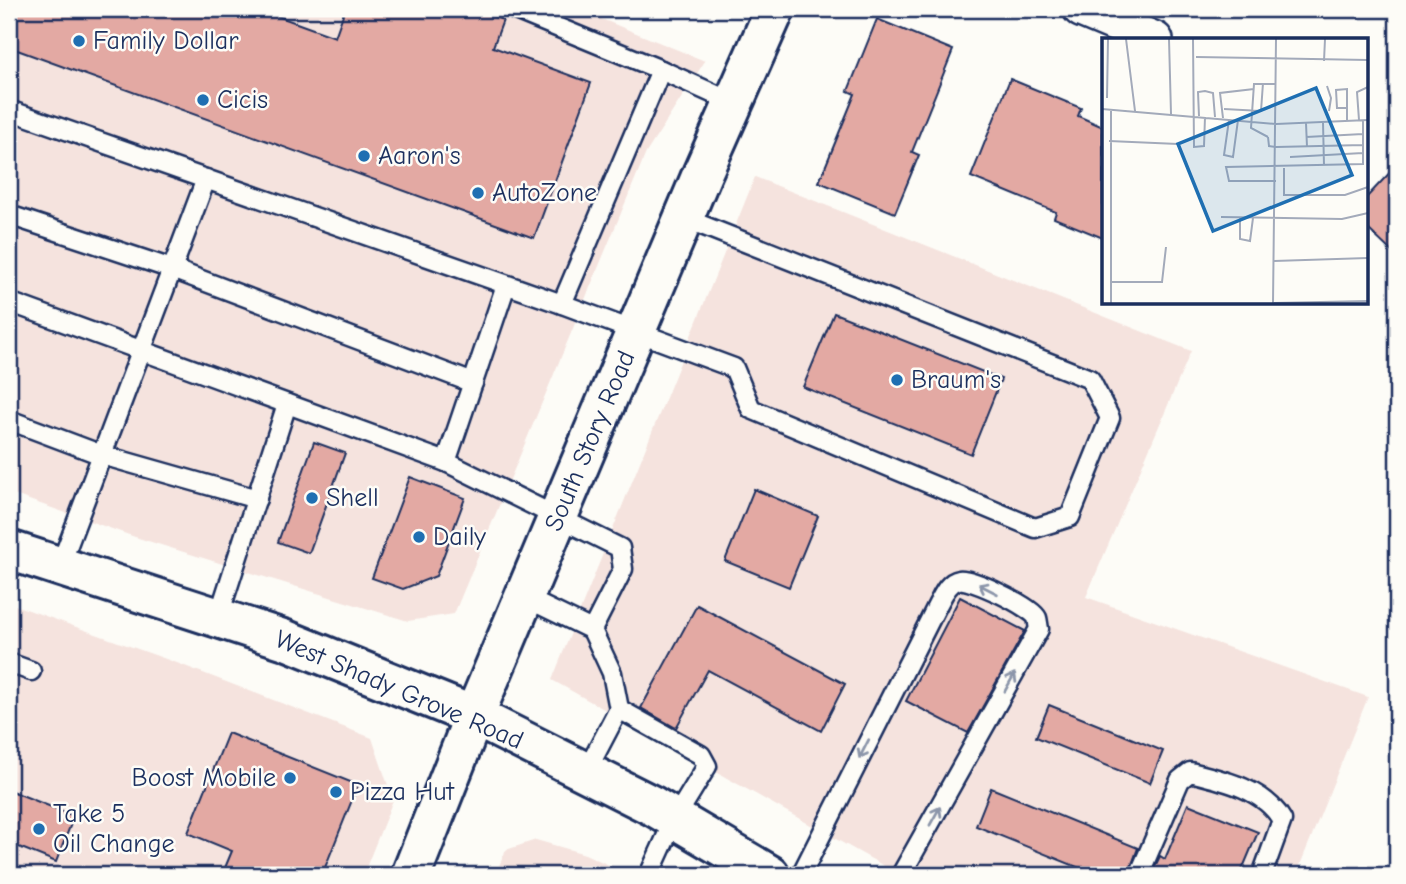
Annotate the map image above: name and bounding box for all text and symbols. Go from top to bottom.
place label: Family Dollar [93,26,239,56]
marker: Family Dollar [71,33,87,49]
inset map [1102,38,1368,304]
place label: Cicis [217,85,268,115]
marker: Cicis [195,92,211,108]
place label: Aaron's [378,141,460,171]
marker: Aaron's [356,148,372,164]
place label: AutoZone [492,178,597,208]
marker: AutoZone [470,185,486,201]
street label: South Story Road [538,346,642,536]
place label: Braum's [911,365,1001,395]
marker: Braum's [889,372,905,388]
place label: Shell [326,483,379,513]
marker: Shell [304,490,320,506]
place label: Daily [433,522,486,552]
marker: Daily [411,529,427,545]
one-way arrow [978,581,999,595]
street label: West Shady Grove Road [270,624,528,756]
one-way arrow [1003,672,1017,692]
one-way arrow [857,739,871,759]
place label: Boost Mobile [132,763,276,793]
marker: Boost Mobile [282,770,298,786]
place label: Pizza Hut [350,777,456,807]
marker: Pizza Hut [328,784,344,800]
place label: Take 5 Oil Change [53,799,175,859]
one-way arrow [928,806,942,826]
marker: Take 5 Oil Change [31,821,47,837]

